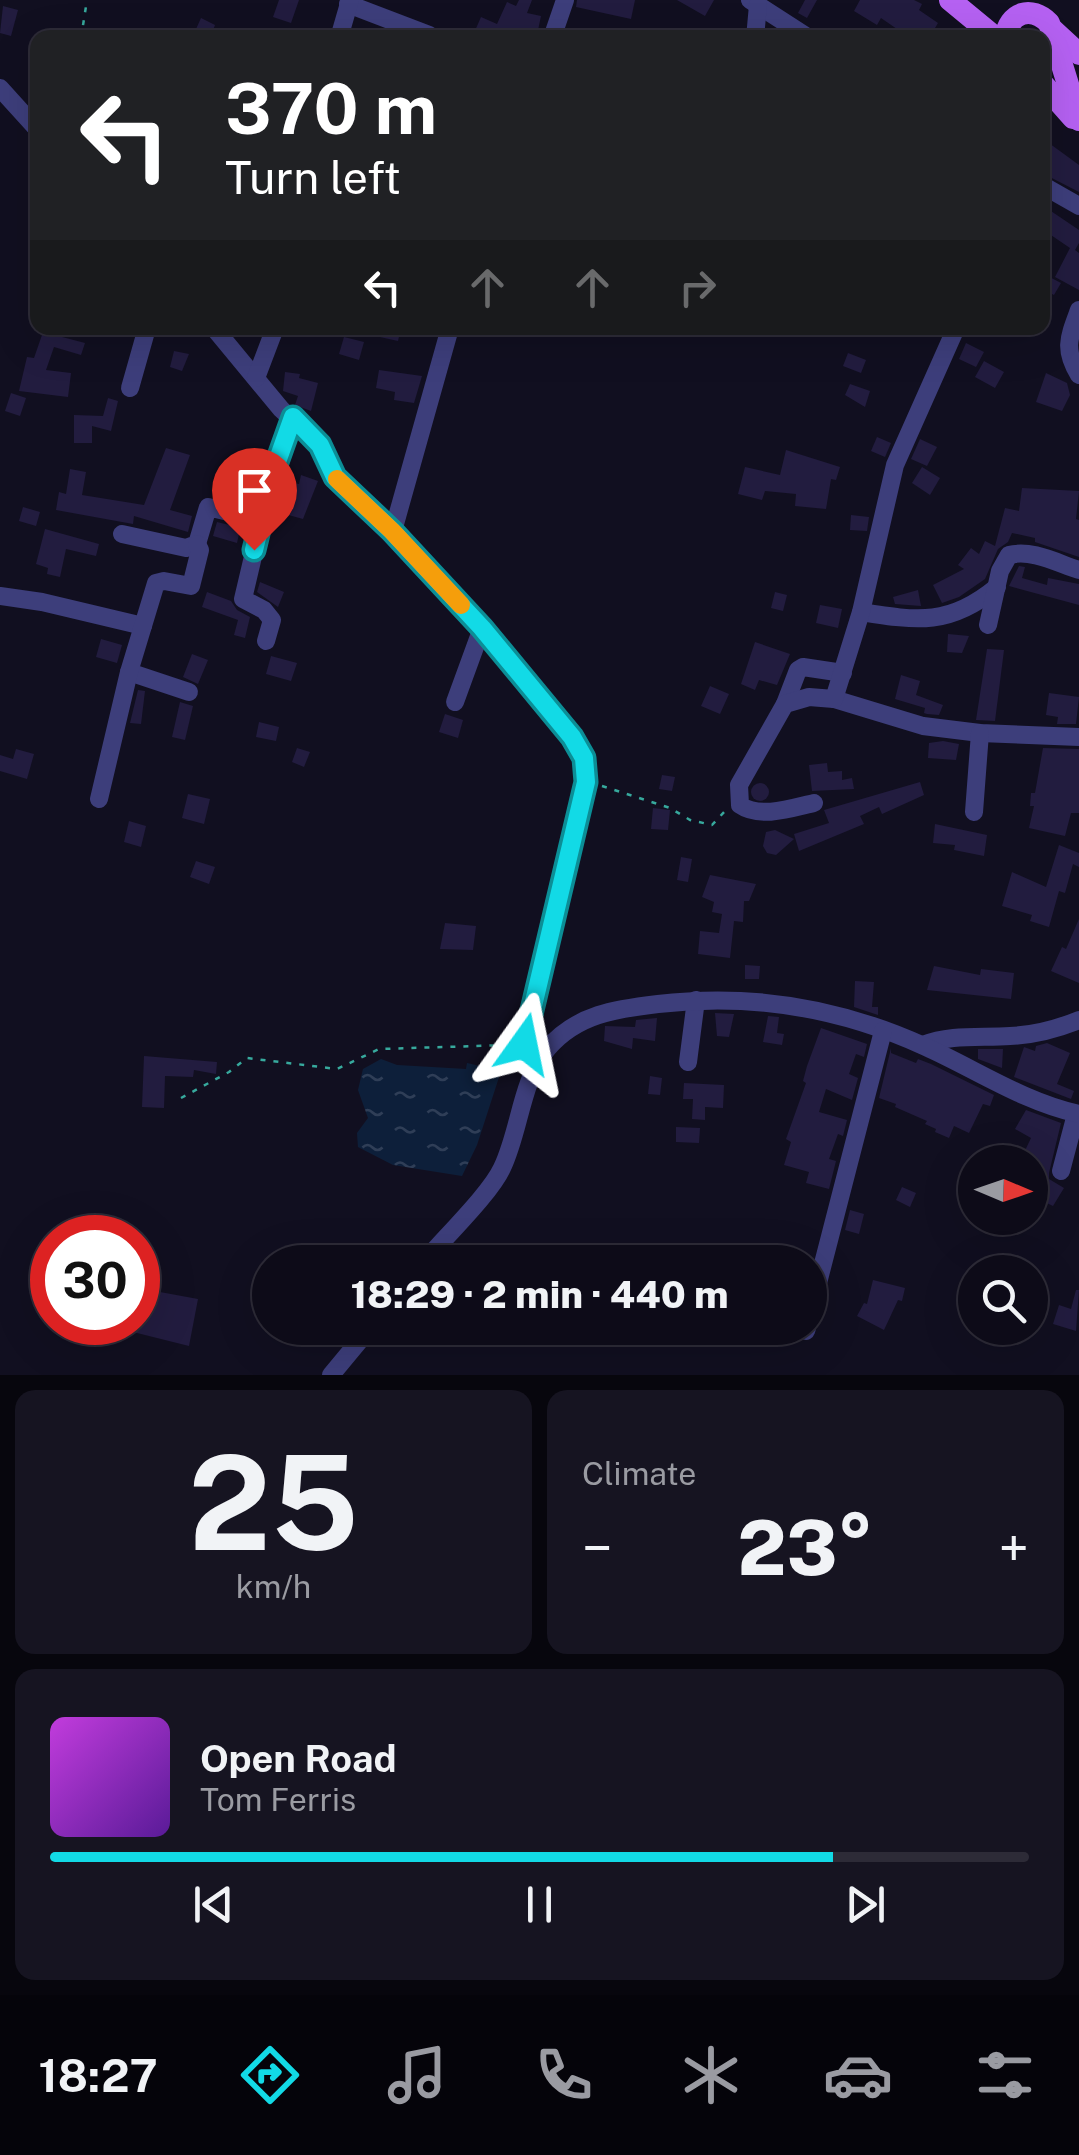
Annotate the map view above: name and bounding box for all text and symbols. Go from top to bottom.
text: 370 m [225,67,437,150]
icon: left [60,70,190,200]
text: Turn left [225,151,401,204]
icon: left [355,260,410,315]
icon: ahead [460,260,515,315]
icon: ahead [565,260,620,315]
icon: right [670,260,725,315]
pin [212,448,297,551]
icon: arrive [227,463,282,518]
position arrow [472,992,576,1096]
north arrow [958,1145,1048,1235]
map controls [958,1145,1048,1345]
speed limit sign: 30 [30,1215,160,1345]
button: search [958,1255,1048,1345]
text: 18:29 · 2 min · 440 m [350,1272,729,1317]
text: 25 [188,1427,359,1579]
text: Climate [582,1455,696,1492]
text: 23° [738,1504,873,1592]
text: − [582,1516,613,1580]
text: + [999,1516,1029,1580]
text: km/h [236,1568,311,1605]
text: Open Road [200,1736,397,1781]
text: Tom Ferris [200,1781,356,1818]
icon: previous [186,1877,241,1932]
icon: pause [512,1877,567,1932]
icon: next [838,1877,893,1932]
icon: directions [235,2040,305,2110]
icon: music [382,2040,452,2110]
icon: phone [529,2040,599,2110]
icon: climate [676,2040,746,2110]
icon: car [823,2040,893,2110]
icon: filters [970,2040,1040,2110]
text: 18:27 [39,2049,158,2102]

